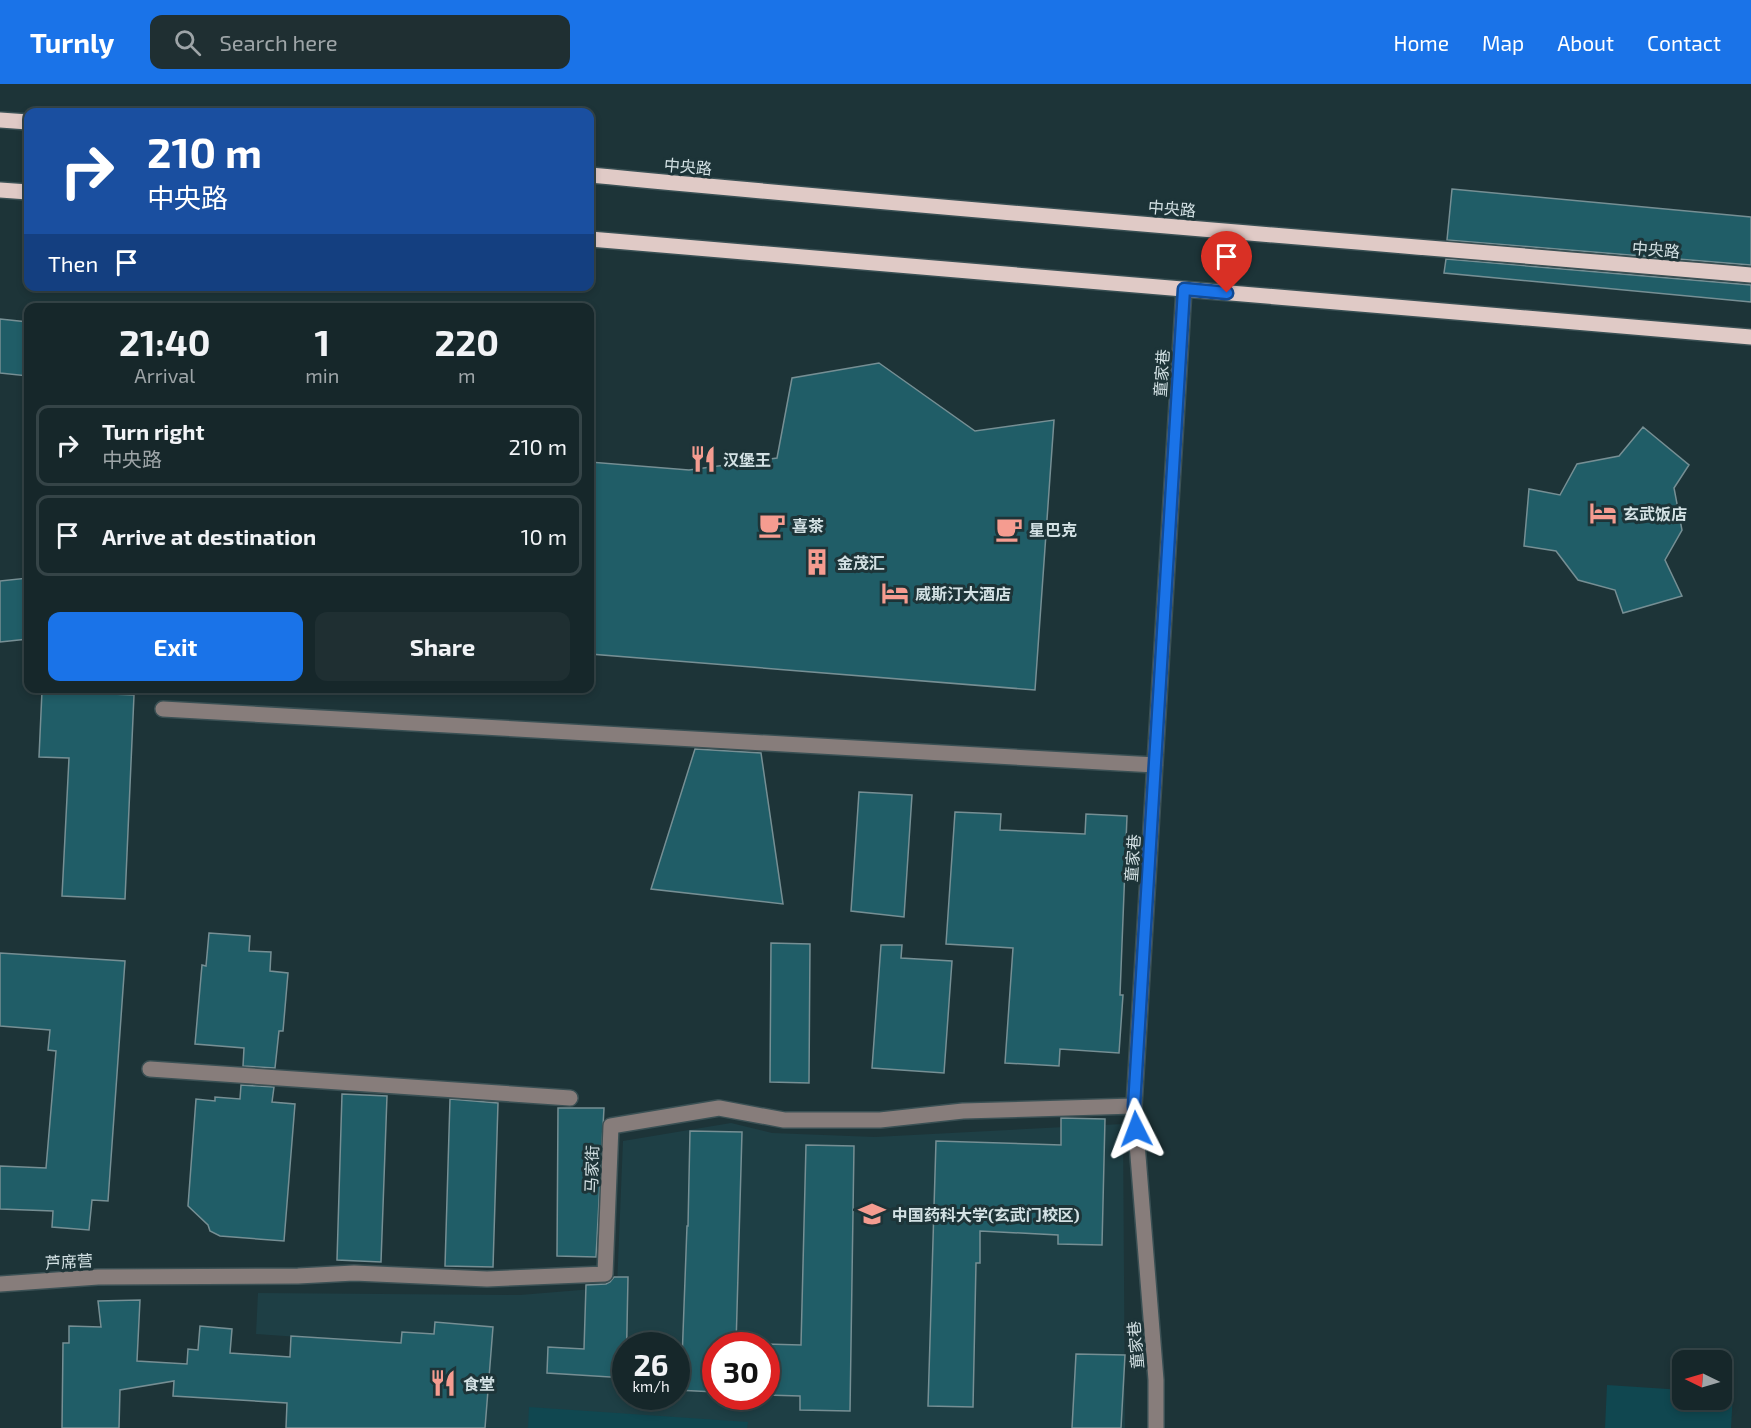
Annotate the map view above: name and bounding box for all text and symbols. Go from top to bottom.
search box [150,15,570,69]
text: Turnly [30,25,114,59]
icon: search [171,26,204,59]
text: Search here [219,29,338,55]
text: Home [1393,30,1449,55]
text: Map [1482,30,1524,55]
text: About [1557,30,1614,55]
text: Contact [1647,30,1721,55]
text: 210 m [147,126,262,176]
icon: right [48,132,126,210]
street label: 中央路 [663,154,713,178]
text: 中央路 [147,181,228,213]
street label: 中央路 [1147,196,1197,220]
pin [1201,231,1252,293]
street label: 中央路 [1631,237,1681,261]
icon: arrive [1210,240,1243,273]
icon: arrive [110,246,143,279]
text: Then [48,250,98,276]
text: 21:40 [119,320,210,363]
text: 1 [315,320,330,363]
text: 220 [434,320,499,363]
street label: 童家巷 [1150,348,1172,398]
text: Arrival [134,363,195,387]
text: min [305,363,339,387]
text: m [458,363,475,387]
text: Turn right [102,418,204,444]
icon: right [51,429,84,462]
text: 210 m [508,433,567,459]
restaurant icon: 汉堡王 [688,444,718,474]
text: 中央路 [102,447,162,471]
place label: 汉堡王 [723,450,771,469]
hotel icon: 玄武饭店 [1588,498,1618,528]
place label: 玄武饭店 [1623,504,1687,523]
cafe icon: 喜茶 [757,510,787,540]
cafe icon: 星巴克 [994,514,1024,544]
place label: 喜茶 [792,516,824,535]
icon: arrive [51,519,84,552]
place label: 星巴克 [1029,520,1077,539]
text: Arrive at destination [102,523,316,549]
text: 10 m [521,523,567,549]
building icon: 金茂汇 [802,547,832,577]
place label: 金茂汇 [837,553,885,572]
hotel icon: 威斯汀大酒店 [880,578,910,608]
place label: 威斯汀大酒店 [915,584,1011,603]
button: Exit [48,612,303,681]
button: Share [315,612,570,681]
street label: 童家巷 [1121,833,1143,883]
position arrow [1104,1097,1168,1161]
street label: 马家街 [581,1145,601,1193]
school or university icon: 中国药科大学(玄武门校区) [857,1199,887,1229]
place label: 中国药科大学(玄武门校区) [892,1205,1080,1224]
street label: 芦席营 [45,1250,93,1272]
street label: 童家巷 [1123,1320,1147,1370]
speed limit sign: 30 [702,1332,780,1410]
text: 26 [633,1346,669,1382]
north arrow [1672,1350,1732,1410]
map controls [1672,1350,1732,1410]
restaurant icon: 食堂 [428,1368,458,1398]
place label: 食堂 [463,1374,495,1393]
text: km/h [632,1377,670,1395]

